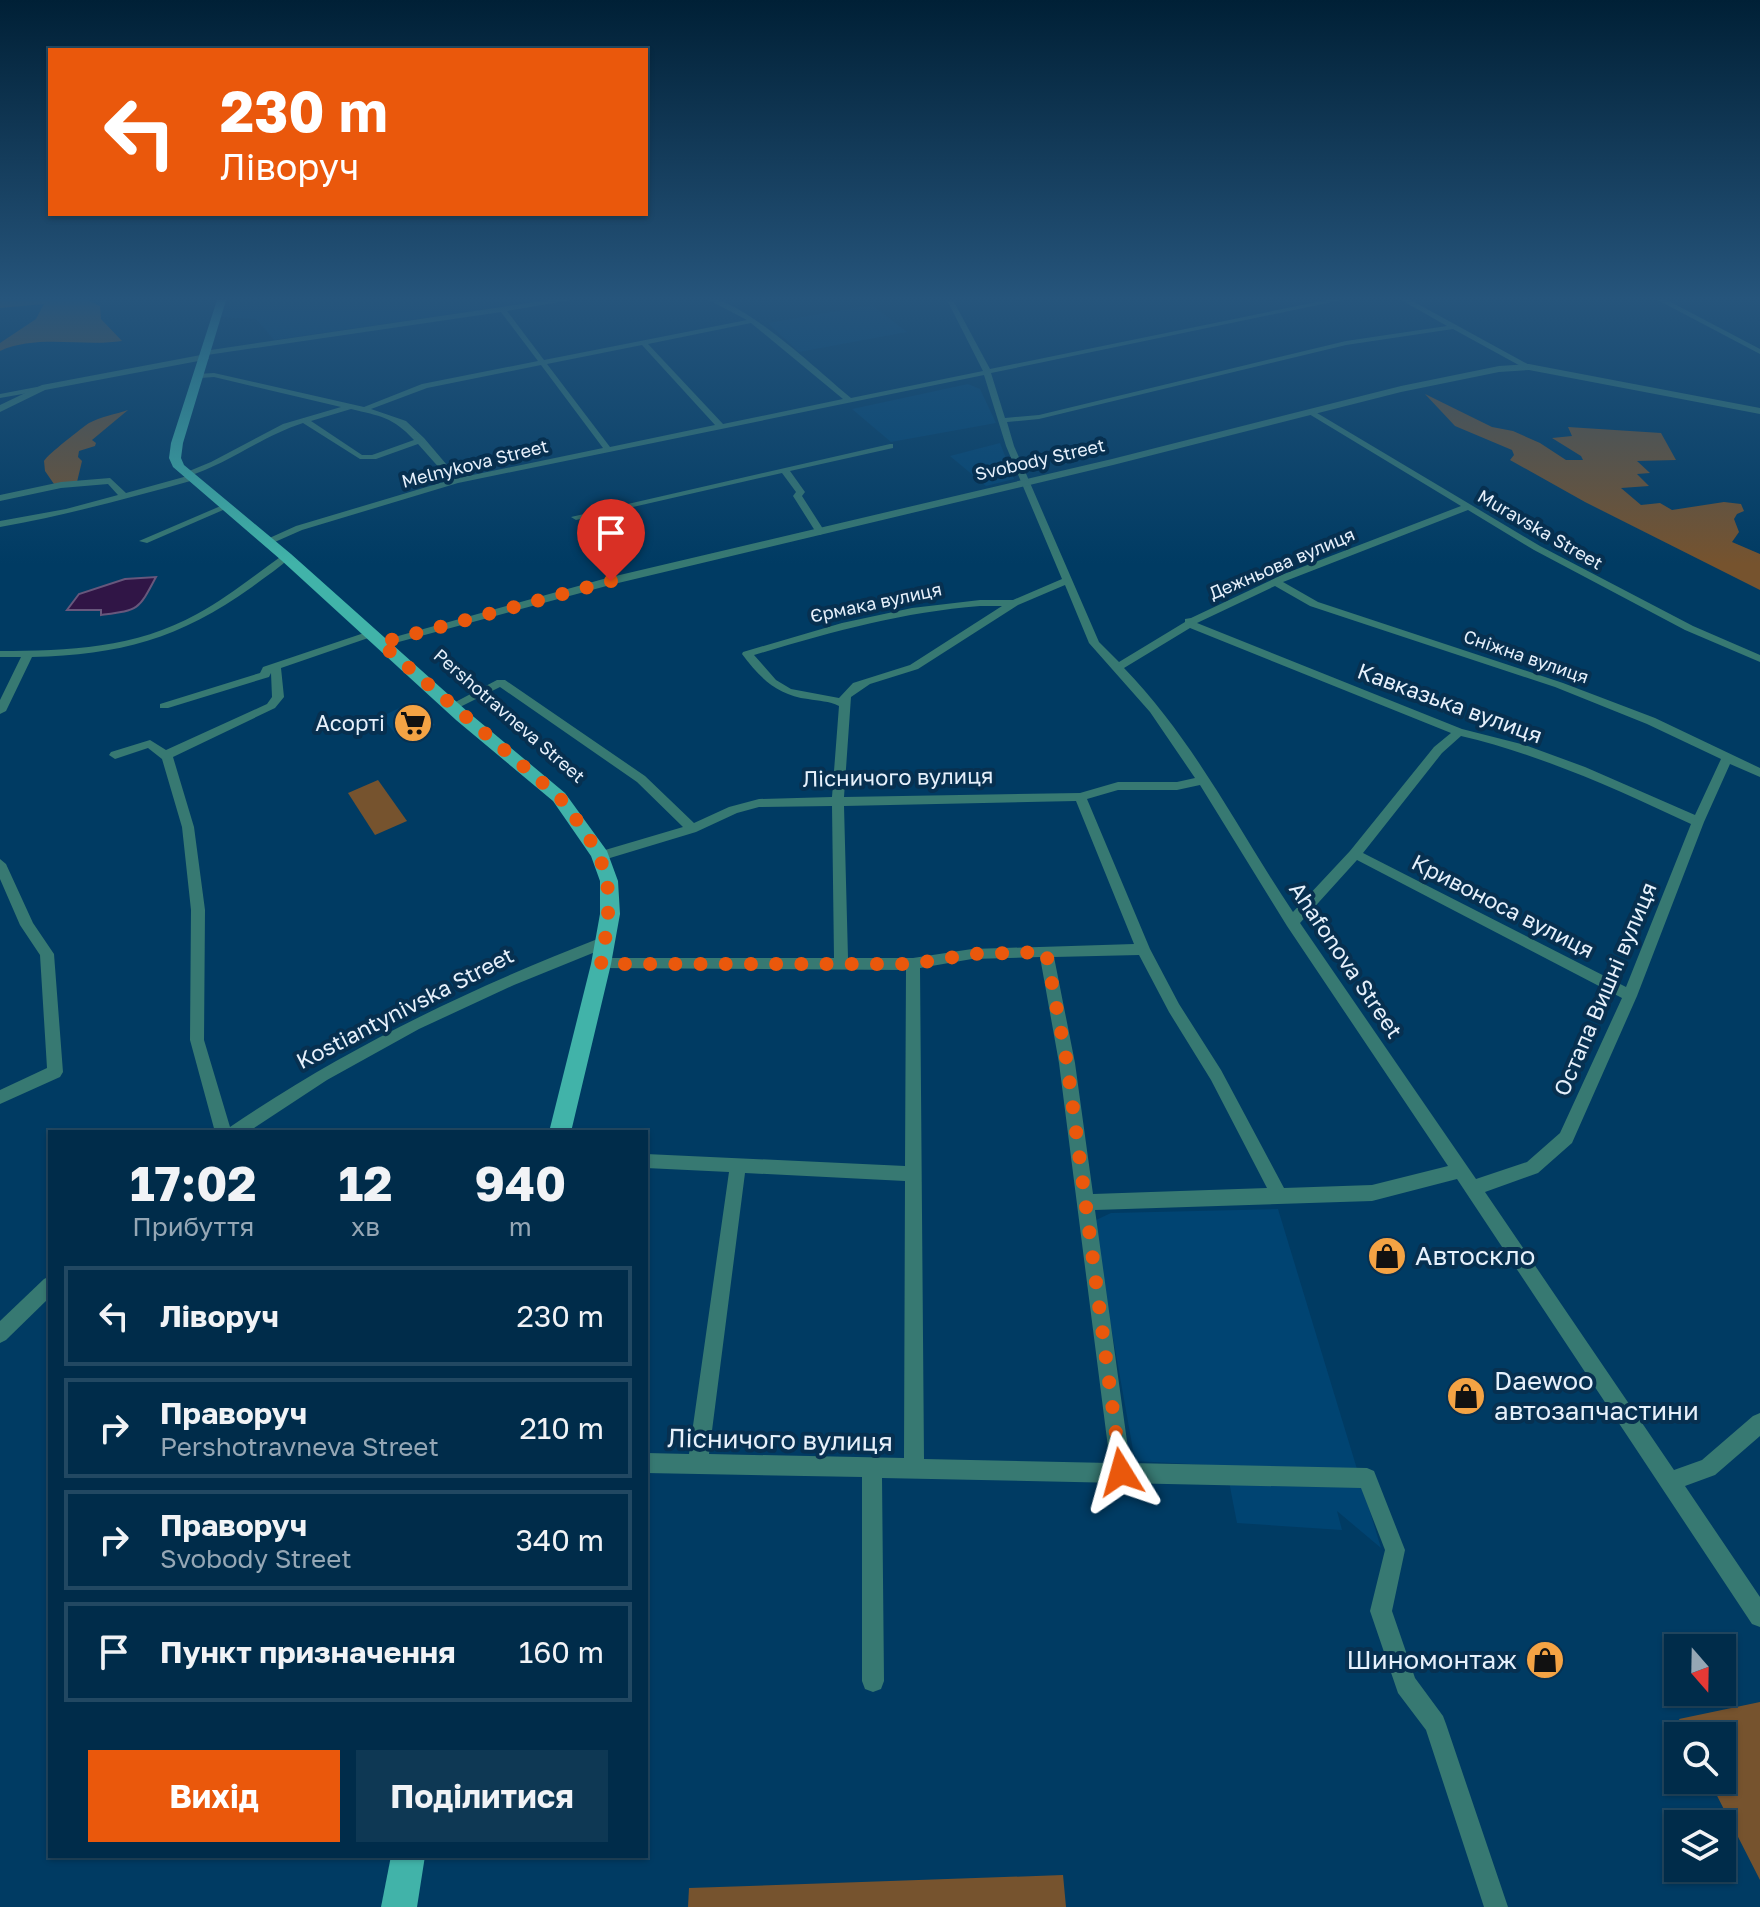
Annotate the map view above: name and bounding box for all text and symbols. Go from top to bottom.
text: 230 m [220,77,388,144]
icon: left [88,80,192,184]
text: Ліворуч [220,145,359,188]
street label: Svobody Street [973,433,1107,485]
street label: Melnykova Street [399,434,550,492]
street label: Muravska Street [1474,484,1607,574]
pin [577,499,645,581]
icon: arrive [589,511,633,555]
street label: Дежньова вулиця [1205,522,1358,604]
street label: Єрмака вулиця [808,577,944,627]
street label: Сніжна вулиця [1461,624,1592,688]
street label: Pershotravneva Street [430,644,590,787]
street label: Кавказька вулиця [1354,657,1546,749]
supermarket icon: Асорті [392,702,434,744]
place label: Асорті [315,709,385,736]
street label: Лісничого вулиця [802,761,994,792]
street label: Кривоноса вулиця [1408,848,1599,963]
street label: Ahafonova Street [1284,876,1409,1043]
street label: Остапа Вишні вулиця [1547,878,1662,1100]
street label: Kostiantynivska Street [292,941,518,1074]
text: 17:02 [130,1154,257,1212]
text: 12 [339,1154,393,1212]
text: 940 [474,1154,566,1212]
text: Прибуття [132,1211,254,1242]
text: хв [351,1211,380,1242]
text: m [509,1211,532,1242]
shop icon: Автоскло [1366,1235,1408,1277]
place label: Автоскло [1415,1240,1535,1271]
icon: left [92,1294,136,1338]
text: Ліворуч [160,1298,279,1334]
text: 230 m [516,1298,604,1334]
place label: Daewoo автозапчастини [1494,1365,1699,1426]
shop icon: Daewoo автозапчастини [1445,1375,1487,1417]
text: Праворуч [160,1395,307,1431]
icon: right [92,1406,136,1450]
text: 210 m [519,1410,604,1446]
street label: Лісничого вулиця [667,1422,893,1457]
position arrow [1079,1430,1163,1514]
text: Pershotravneva Street [160,1431,439,1462]
text: Праворуч [160,1507,307,1543]
icon: right [92,1518,136,1562]
text: 340 m [516,1522,604,1558]
text: Svobody Street [160,1543,352,1574]
icon: arrive [92,1630,136,1674]
text: Пункт призначення [160,1634,456,1670]
text: 160 m [519,1634,604,1670]
north arrow [1664,1634,1736,1706]
map controls [1664,1634,1736,1882]
shop icon: Шиномонтаж [1524,1639,1566,1681]
place label: Шиномонтаж [1347,1644,1517,1675]
button: search [1664,1722,1736,1794]
button: Вихід [88,1750,340,1842]
button: Поділитися [356,1750,608,1842]
button: layers [1664,1810,1736,1882]

